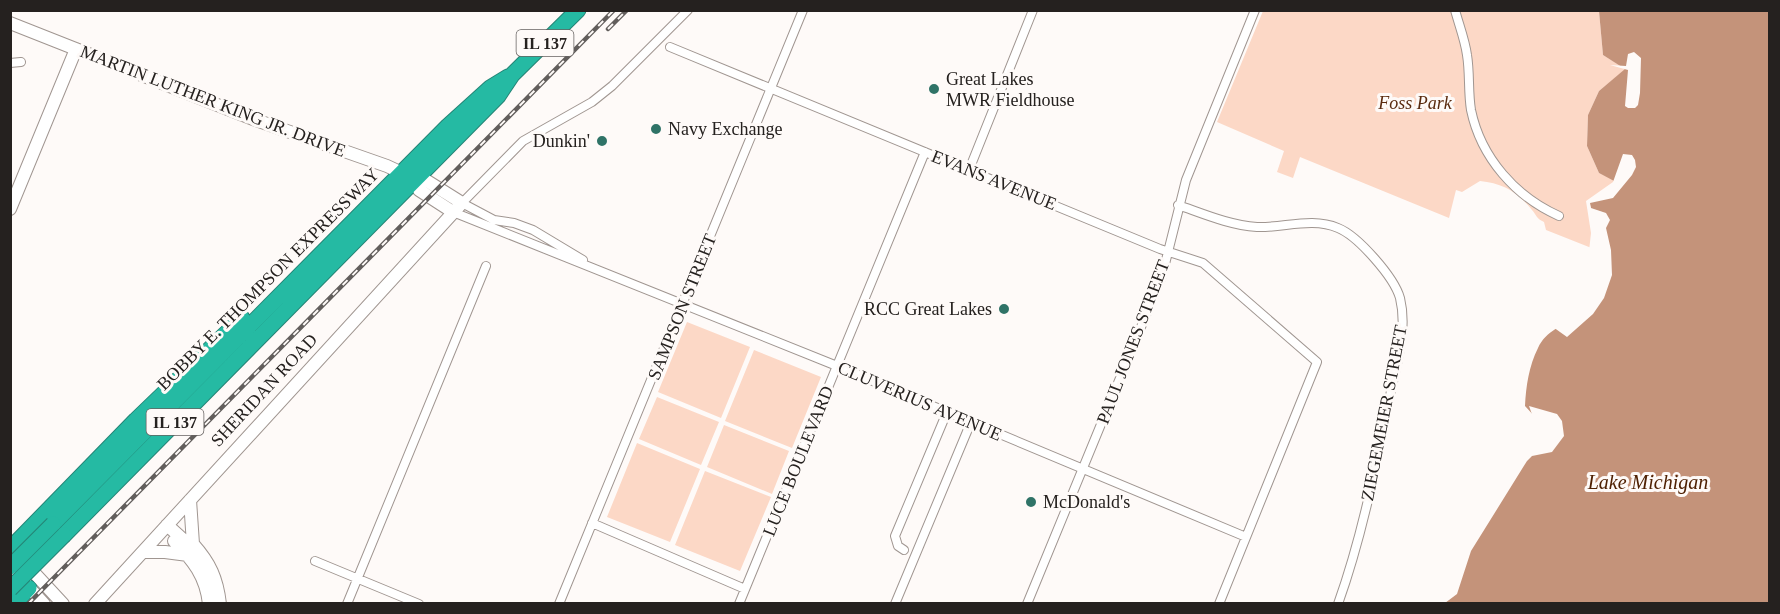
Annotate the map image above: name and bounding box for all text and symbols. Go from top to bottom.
road number: IL 137 [516,30,574,56]
street label: MARTIN LUTHER KING JR. DRIVE [78,41,348,161]
place label: Great Lakes MWR Fieldhouse [946,69,1075,110]
marker: Great Lakes MWR Fieldhouse [927,82,941,96]
park label: Foss Park [1377,93,1453,113]
place label: Navy Exchange [668,119,782,139]
marker: Navy Exchange [649,122,663,136]
place label: Dunkin' [533,131,590,151]
marker: Dunkin' [595,134,609,148]
street label: EVANS AVENUE [929,146,1059,214]
street label: BOBBY E. THOMPSON EXPRESSWAY [153,164,383,394]
street label: SAMPSON STREET [644,231,720,383]
street label: PAUL JONES STREET [1093,257,1173,427]
place label: RCC Great Lakes [864,299,992,319]
marker: RCC Great Lakes [997,302,1011,316]
street label: ZIEGEMEIER STREET [1357,323,1411,503]
street label: SHERIDAN ROAD [207,330,321,450]
street label: CLUVERIUS AVENUE [835,357,1005,445]
street label: LUCE BOULEVARD [759,383,837,539]
road number: IL 137 [146,409,204,435]
water label: Lake Michigan [1587,471,1708,494]
place label: McDonald's [1043,492,1130,512]
marker: McDonald's [1024,495,1038,509]

